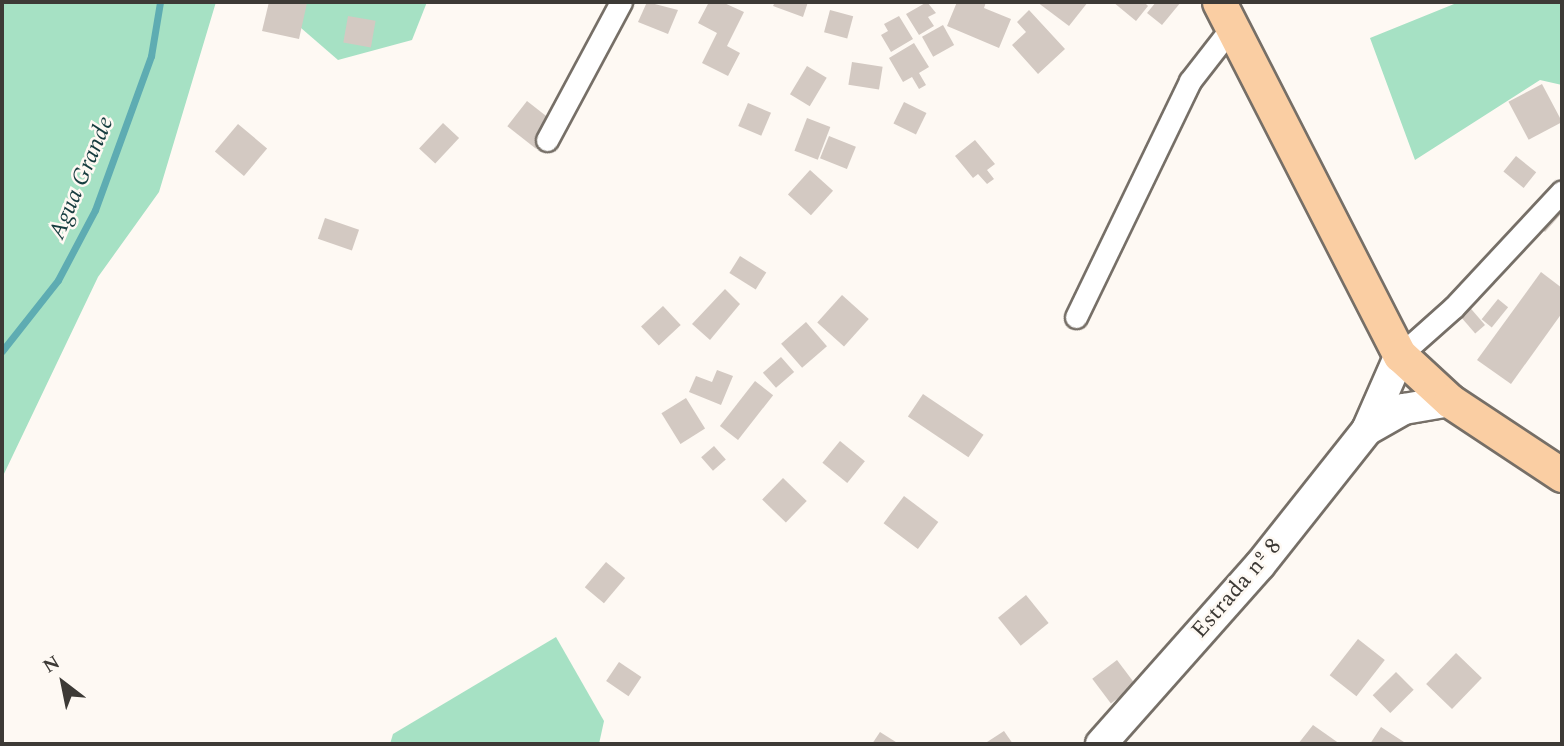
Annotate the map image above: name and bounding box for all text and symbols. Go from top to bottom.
water label: Agua Grande [43,112,121,244]
street label: Estrada nº 8 [1186,533,1288,645]
north arrow [28,648,98,718]
text: N [37,648,66,681]

